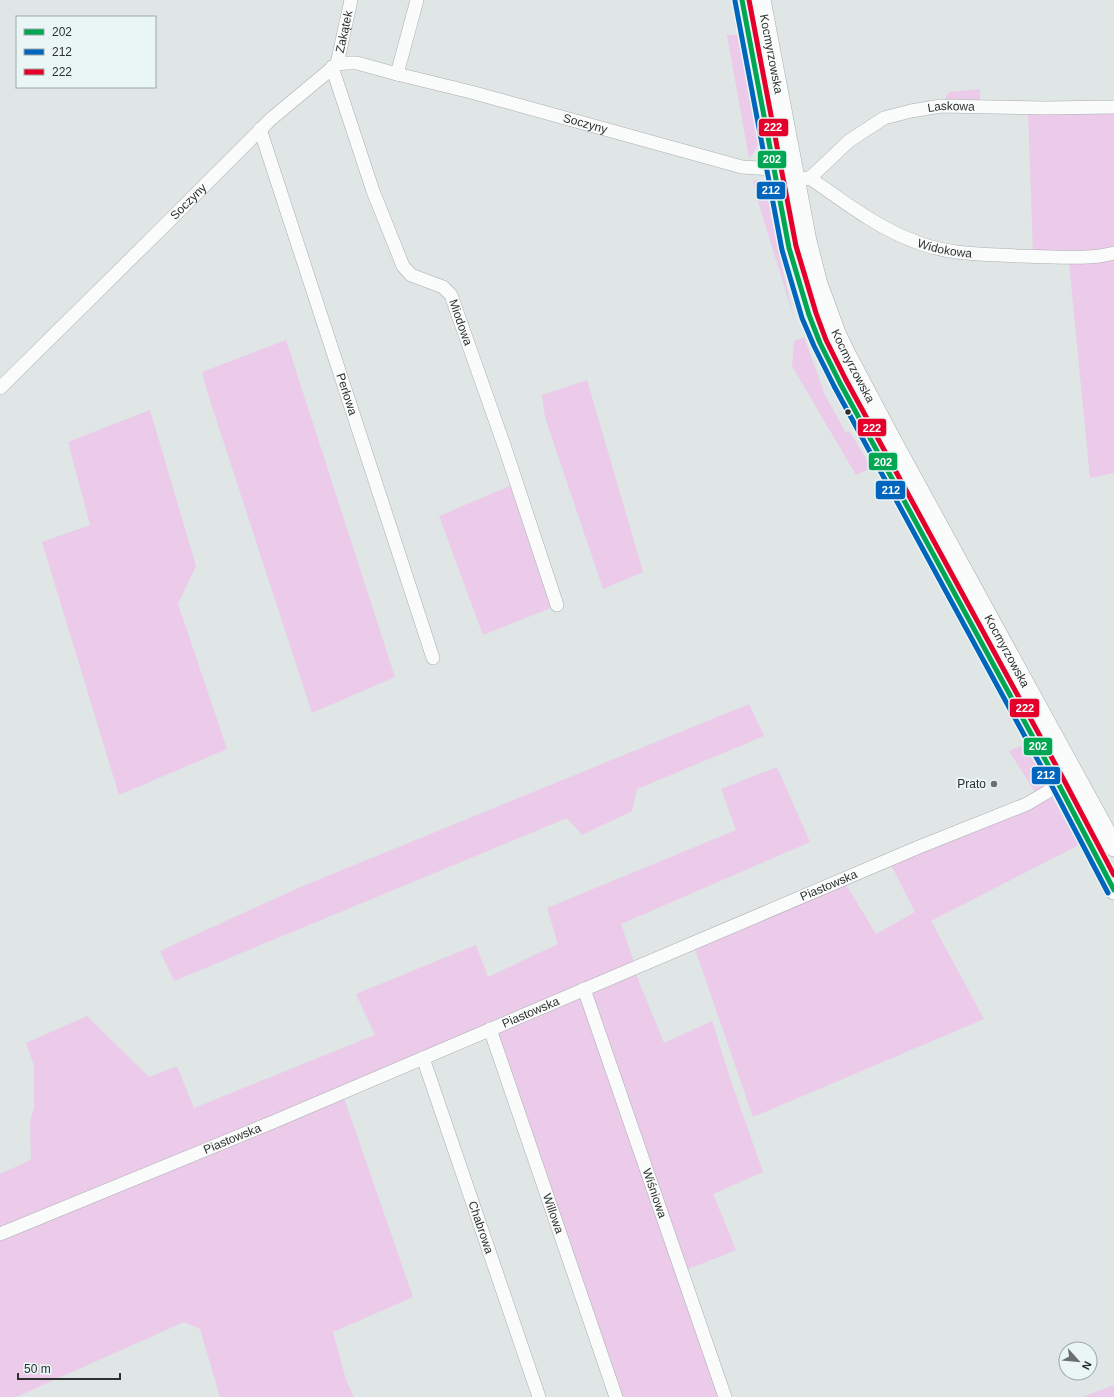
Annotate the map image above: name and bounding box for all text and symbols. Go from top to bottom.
street label: Zakątek [333,8,356,54]
street label: Kocmyrzowska [757,13,786,95]
legend [16,16,156,88]
text: 202 [52,25,72,39]
text: 212 [52,45,72,59]
text: 222 [52,65,72,79]
street label: Laskowa [926,99,975,115]
street label: Soczyny [562,111,609,136]
line badge: 222 [758,118,789,137]
text: 222 [764,121,782,133]
line badge: 202 [757,150,787,169]
text: 202 [763,153,781,165]
street label: Soczyny [167,181,209,223]
line badge: 212 [756,181,786,200]
text: 212 [762,184,780,196]
street label: Widokowa [916,236,973,261]
street label: Miodowa [446,297,475,348]
street label: Kocmyrzowska [828,327,878,405]
street label: Perłowa [333,371,360,417]
unlabelled marker [843,407,853,417]
line badge: 222 [857,418,887,437]
text: 222 [863,422,881,434]
line badge: 202 [868,452,898,471]
text: 202 [874,456,892,468]
line badge: 212 [875,480,906,500]
text: 212 [882,484,900,496]
street label: Kocmyrzowska [981,612,1033,690]
line badge: 222 [1009,698,1040,718]
text: 222 [1016,702,1034,714]
line badge: 202 [1023,737,1053,756]
text: 202 [1029,740,1047,752]
line badge: 212 [1031,766,1061,785]
text: 212 [1037,769,1055,781]
place label: Prato [957,777,986,791]
marker: Prato [989,779,999,789]
street label: Piastowska [798,867,860,904]
street label: Piastowska [500,994,562,1031]
street label: Piastowska [201,1121,263,1157]
street label: Wiśniowa [640,1167,670,1220]
street label: Willowa [540,1192,567,1236]
street label: Chabrowa [465,1199,497,1256]
north arrow [1058,1341,1098,1381]
scale bar [18,1355,120,1381]
text: N [1080,1359,1094,1372]
text: 50 m [24,1362,51,1376]

